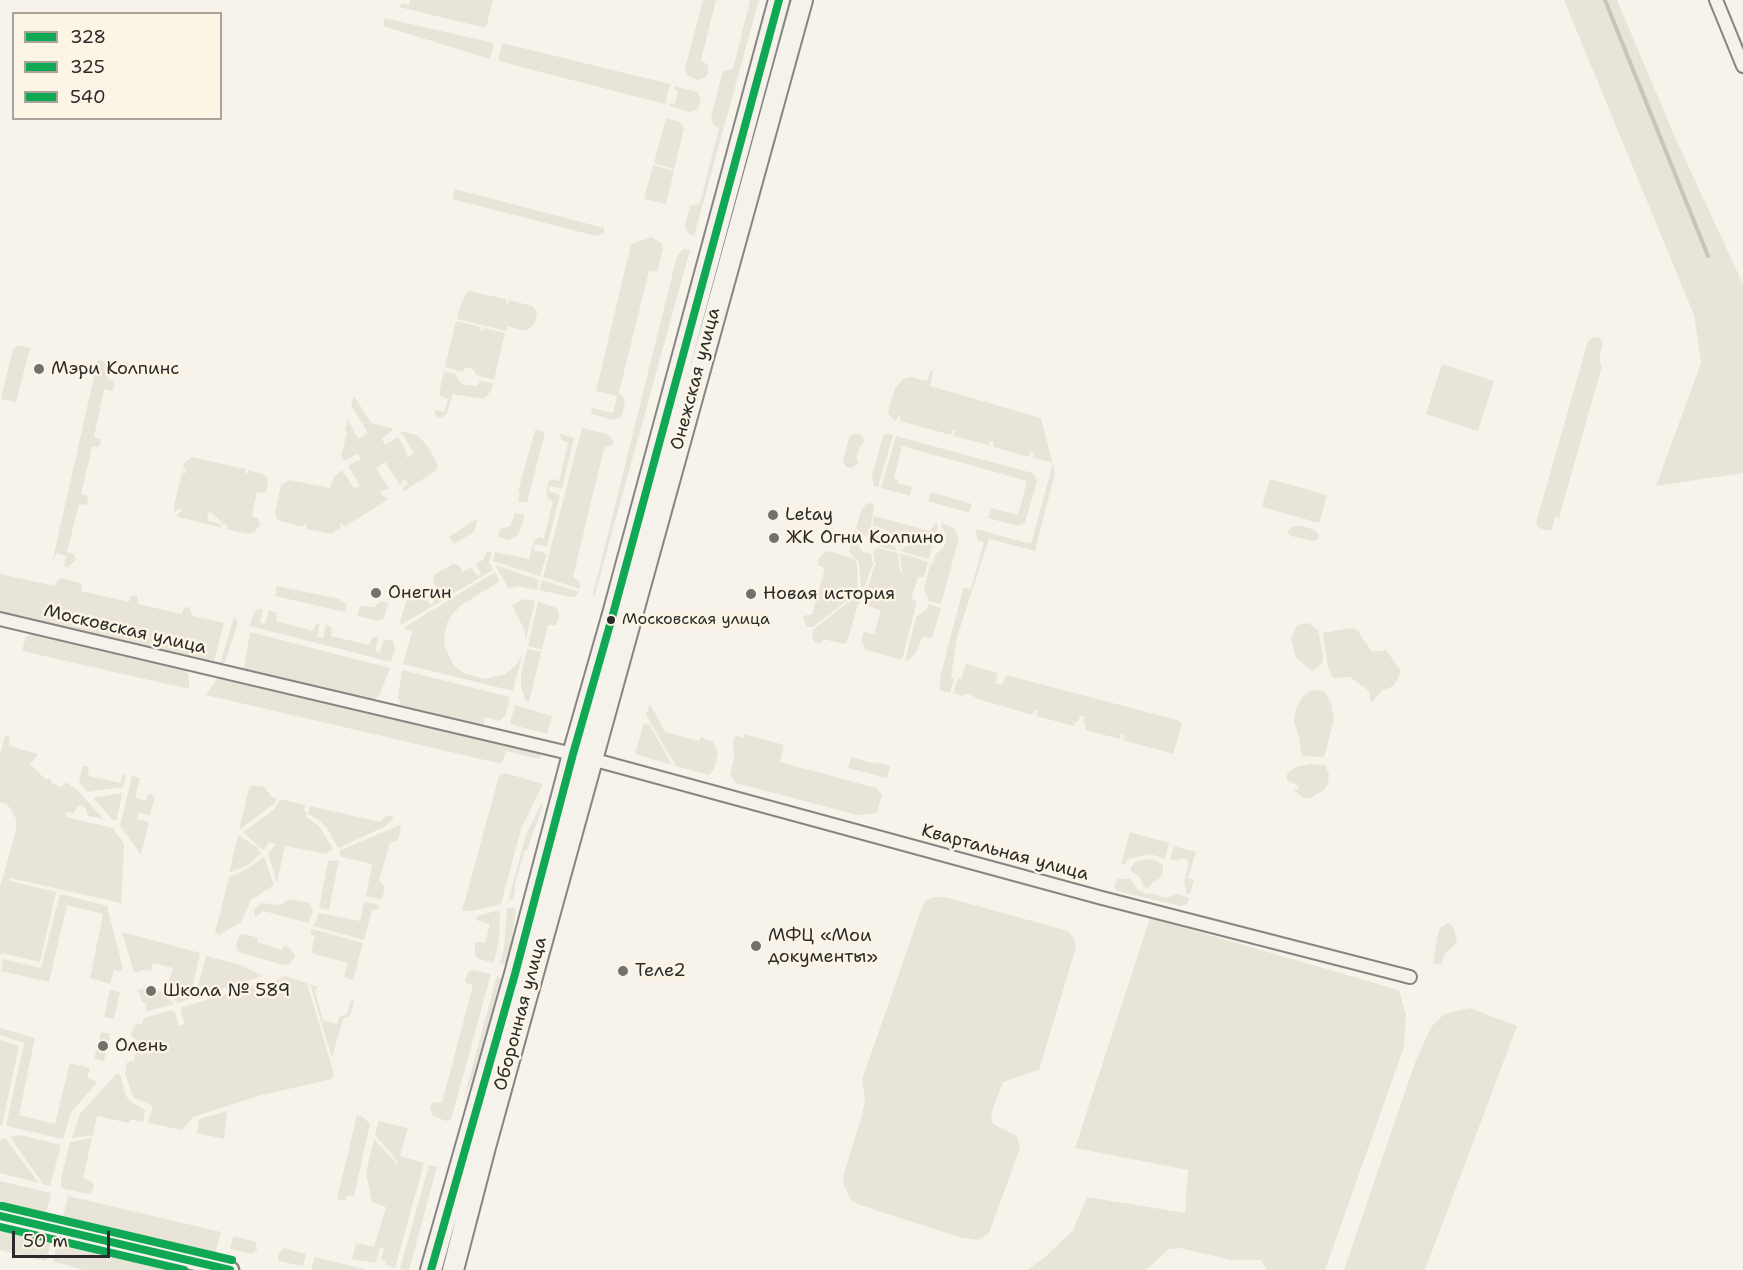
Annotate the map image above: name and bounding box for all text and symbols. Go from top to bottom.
legend [12,12,222,120]
text: 328 [70,25,106,49]
text: 325 [70,55,105,79]
text: 540 [70,85,106,109]
street label: Онежская улица [667,305,725,453]
place label: Мэри Колпинс [51,358,179,380]
marker: Мэри Колпинс [32,362,46,376]
place label: Letay [785,504,833,526]
marker: Letay [766,508,780,522]
place label: ЖК Огни Колпино [786,527,944,549]
marker: ЖК Огни Колпино [767,531,781,545]
place label: Онегин [388,582,452,604]
place label: Новая история [763,583,895,605]
marker: Онегин [369,586,383,600]
marker: Новая история [744,587,758,601]
street label: Московская улица [42,601,208,659]
place label: Московская улица [622,610,770,630]
marker: Московская улица [605,614,617,626]
street label: Квартальная улица [919,820,1091,886]
place label: МФЦ «Мои документы» [768,925,878,968]
street label: Оборонная улица [490,935,552,1093]
marker: МФЦ «Мои документы» [749,939,763,953]
place label: Теле2 [635,960,686,982]
marker: Теле2 [616,964,630,978]
place label: Школа № 589 [163,980,290,1002]
marker: Школа № 589 [144,984,158,998]
place label: Олень [115,1035,168,1057]
marker: Олень [96,1039,110,1053]
scale bar [15,1219,112,1257]
text: 50 m [23,1229,68,1253]

